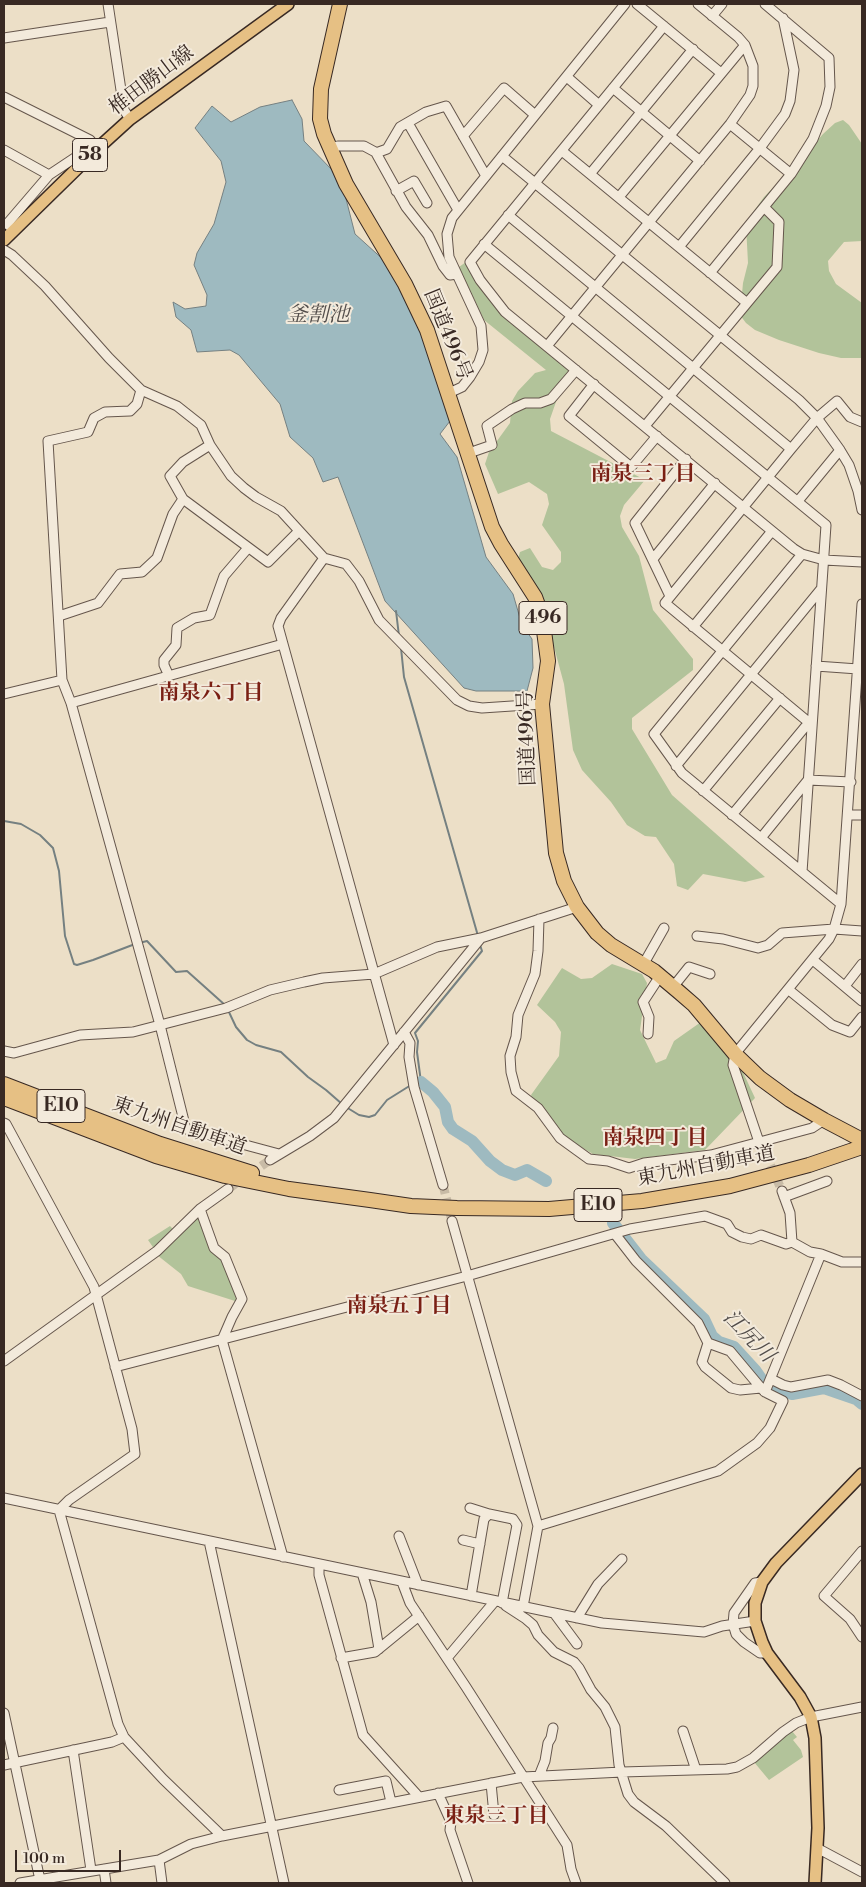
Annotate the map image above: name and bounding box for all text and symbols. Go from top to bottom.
street label: 椎田勝山線 [105,41,199,121]
road number: 58 [72,138,108,172]
street label: 国道496号 [418,286,476,384]
water label: 釜割池 [287,303,349,329]
district label: 南泉三丁目 [591,462,695,488]
road number: 496 [519,602,567,634]
district label: 南泉六丁目 [159,681,263,707]
street label: 国道496号 [514,690,542,786]
road number: E10 [37,1090,85,1122]
street label: 東九州自動車道 [109,1093,249,1161]
district label: 南泉四丁目 [603,1126,707,1152]
street label: 東九州自動車道 [635,1142,777,1192]
road number: E10 [574,1188,622,1222]
district label: 南泉五丁目 [347,1294,451,1320]
water label: 江尻川 [717,1306,779,1368]
district label: 東泉三丁目 [444,1804,548,1830]
scale bar [18,1840,124,1872]
text: 100 m [23,1849,65,1868]

